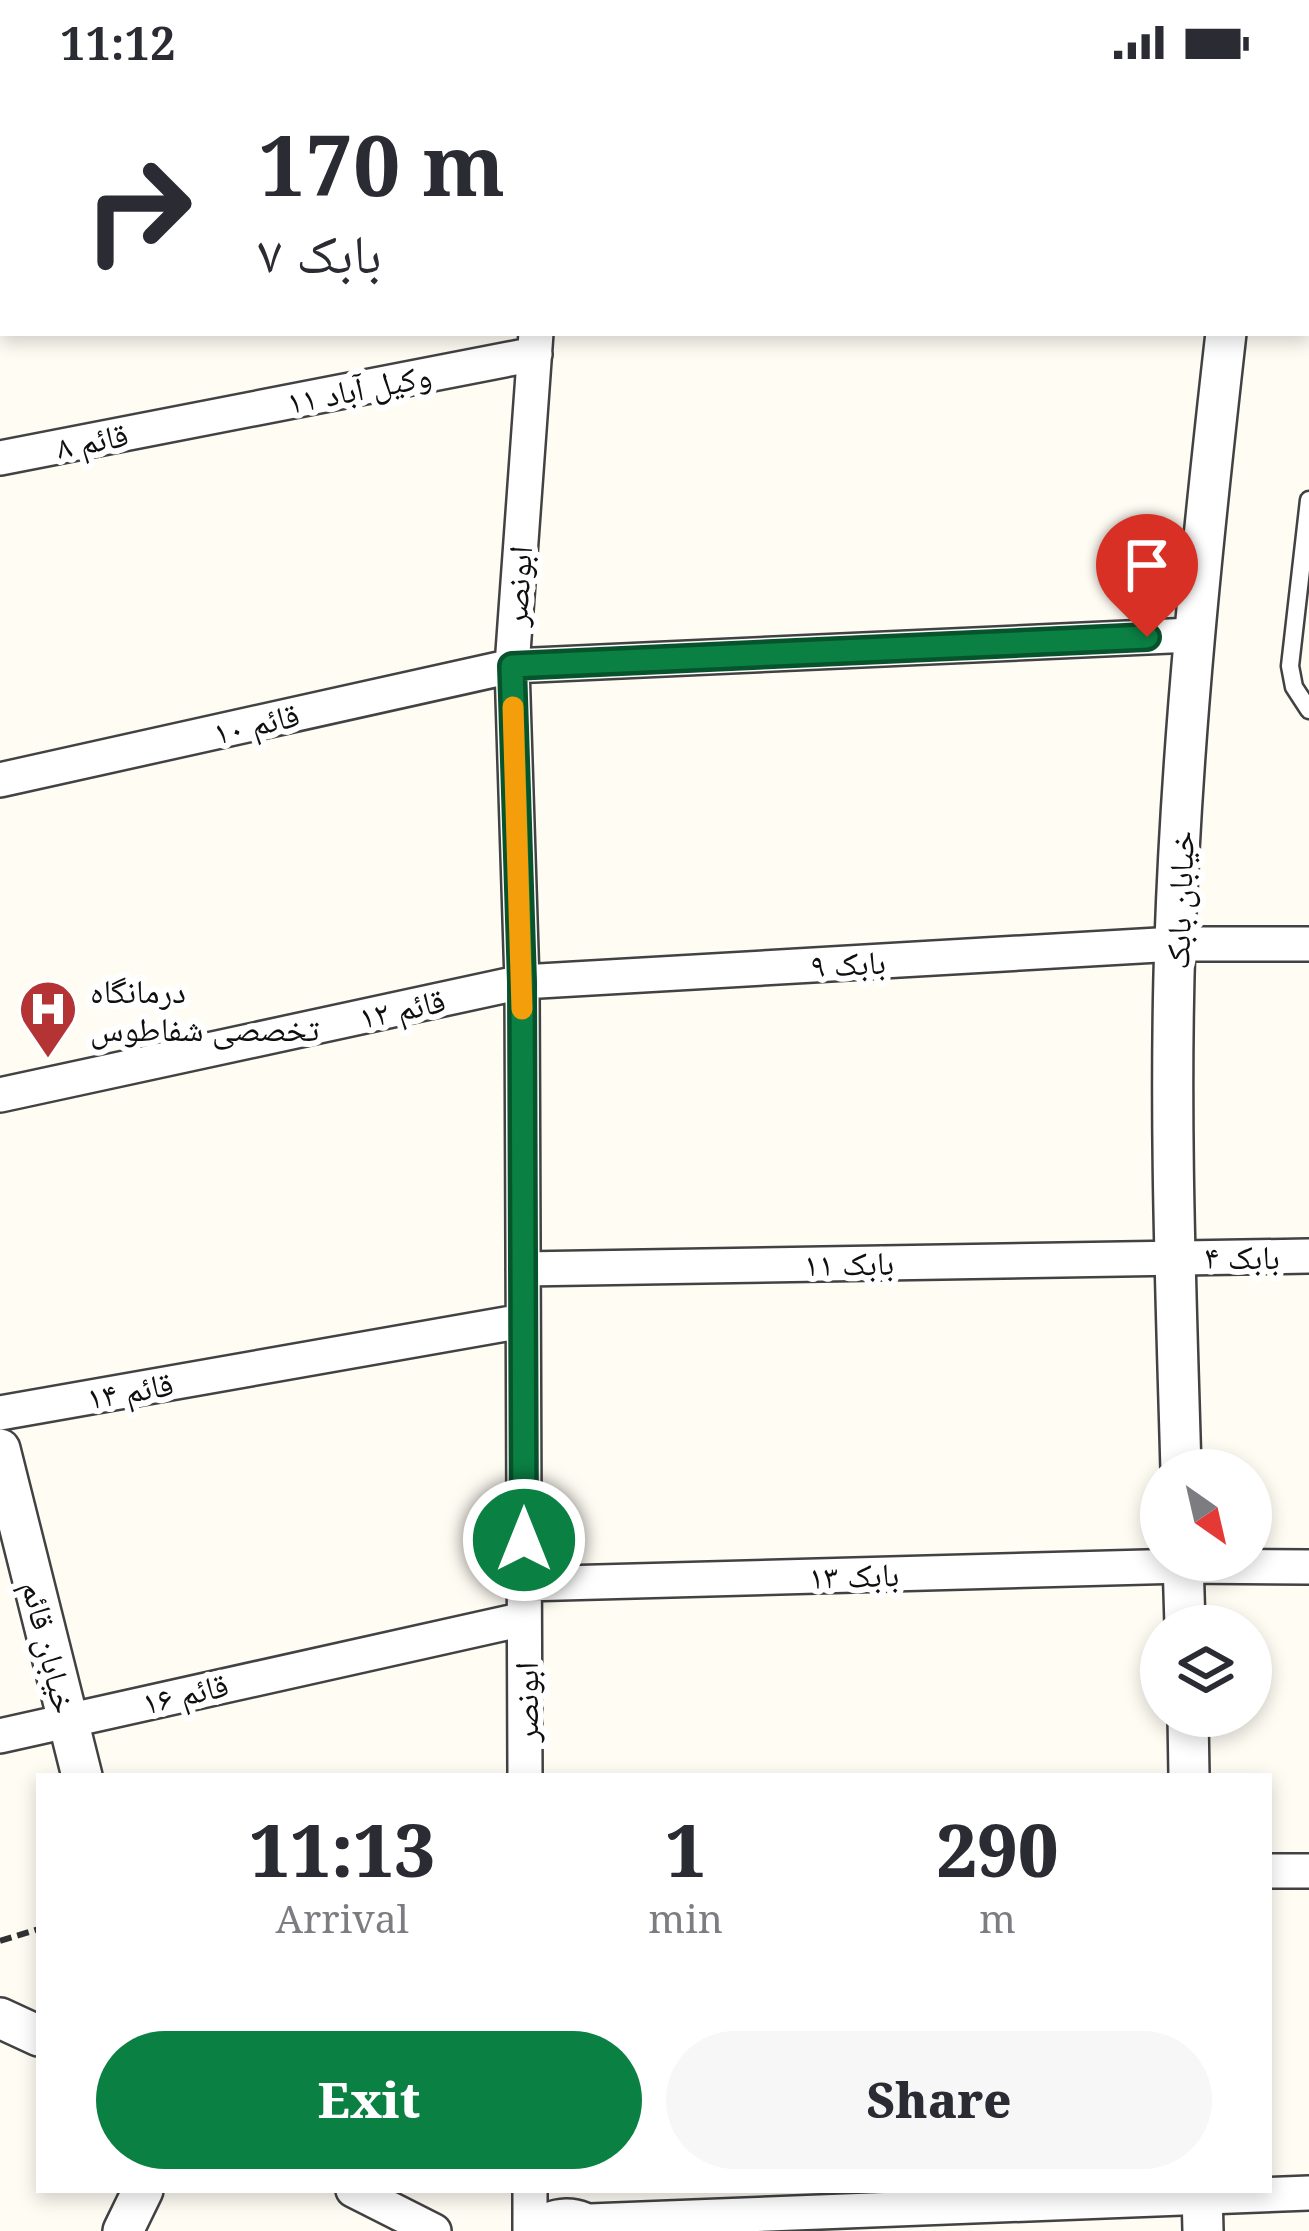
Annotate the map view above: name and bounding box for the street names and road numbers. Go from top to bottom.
street label: وکیل آباد ۱۱ [283,352,435,424]
street label: قائم ۸ [52,411,132,470]
street label: ابونصر [492,544,542,629]
street label: قائم ۱۰ [209,691,304,756]
street label: خیابان بابک [1154,830,1204,970]
street label: بابک ۹ [809,939,887,987]
street label: قائم ۱۲ [355,977,449,1040]
street label: بابک ۴ [1204,1234,1280,1279]
street label: بابک ۱۱ [803,1240,895,1286]
street label: قائم ۱۴ [83,1360,177,1421]
street label: بابک ۱۳ [808,1551,900,1599]
street label: خیابان قائم [11,1576,88,1718]
street label: قائم ۱۶ [138,1661,233,1726]
street label: ابونصر [503,1662,548,1743]

